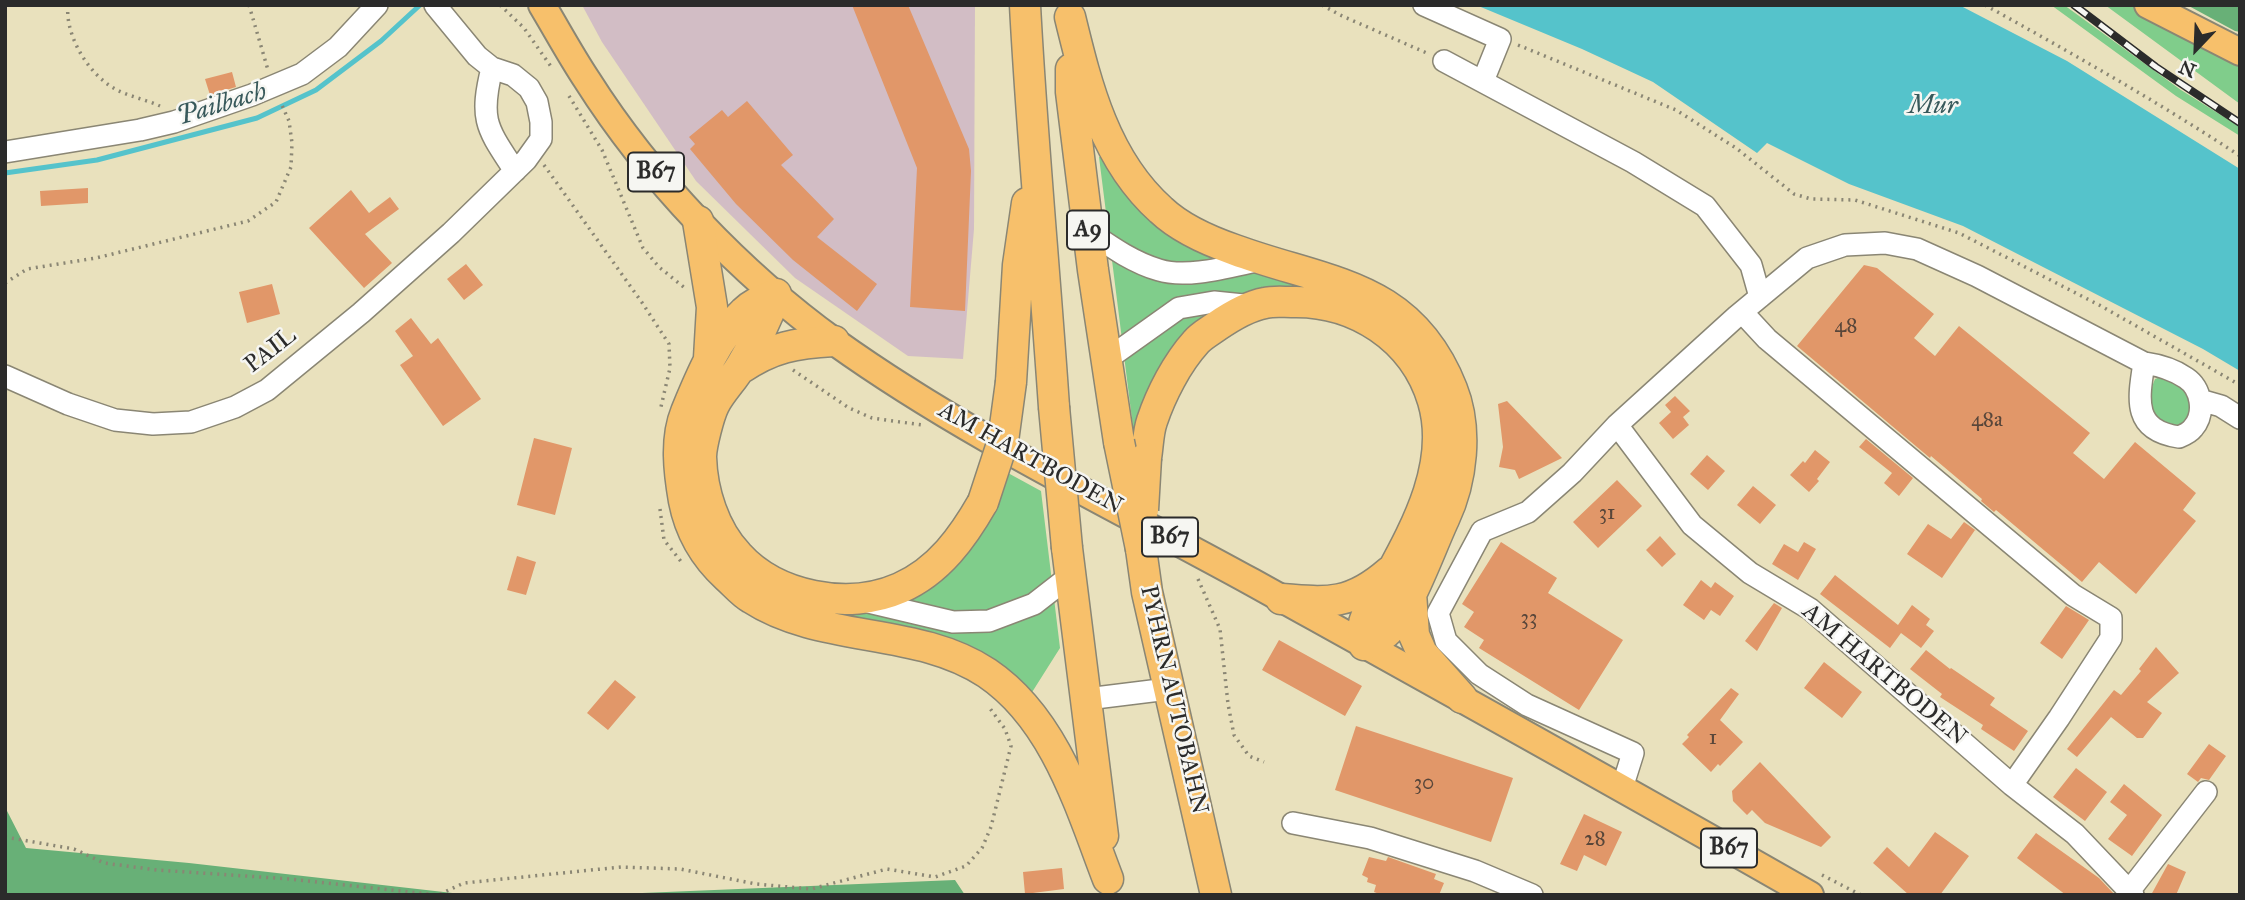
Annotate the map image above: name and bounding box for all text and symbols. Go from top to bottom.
north arrow [2161,14,2231,84]
text: N [2176,55,2200,83]
water label: Pailbach [174,77,270,133]
water label: Mur [1908,91,1958,123]
road number: B67 [628,153,684,192]
road number: A9 [1067,210,1109,249]
house number: 48 [1835,314,1857,340]
street label: PAIL [240,322,302,380]
street label: AM HARTBODEN [933,396,1127,522]
house number: 48a [1971,408,2003,434]
house number: 31 [1599,501,1615,527]
road number: B67 [1142,517,1198,556]
street label: PYHRN AUTOBAHN [1133,583,1213,817]
street label: AM HARTBODEN [1796,598,1972,752]
house number: 33 [1521,606,1537,632]
house number: 1 [1709,726,1717,752]
house number: 30 [1414,771,1434,797]
house number: 28 [1584,827,1606,853]
road number: B67 [1701,828,1757,868]

